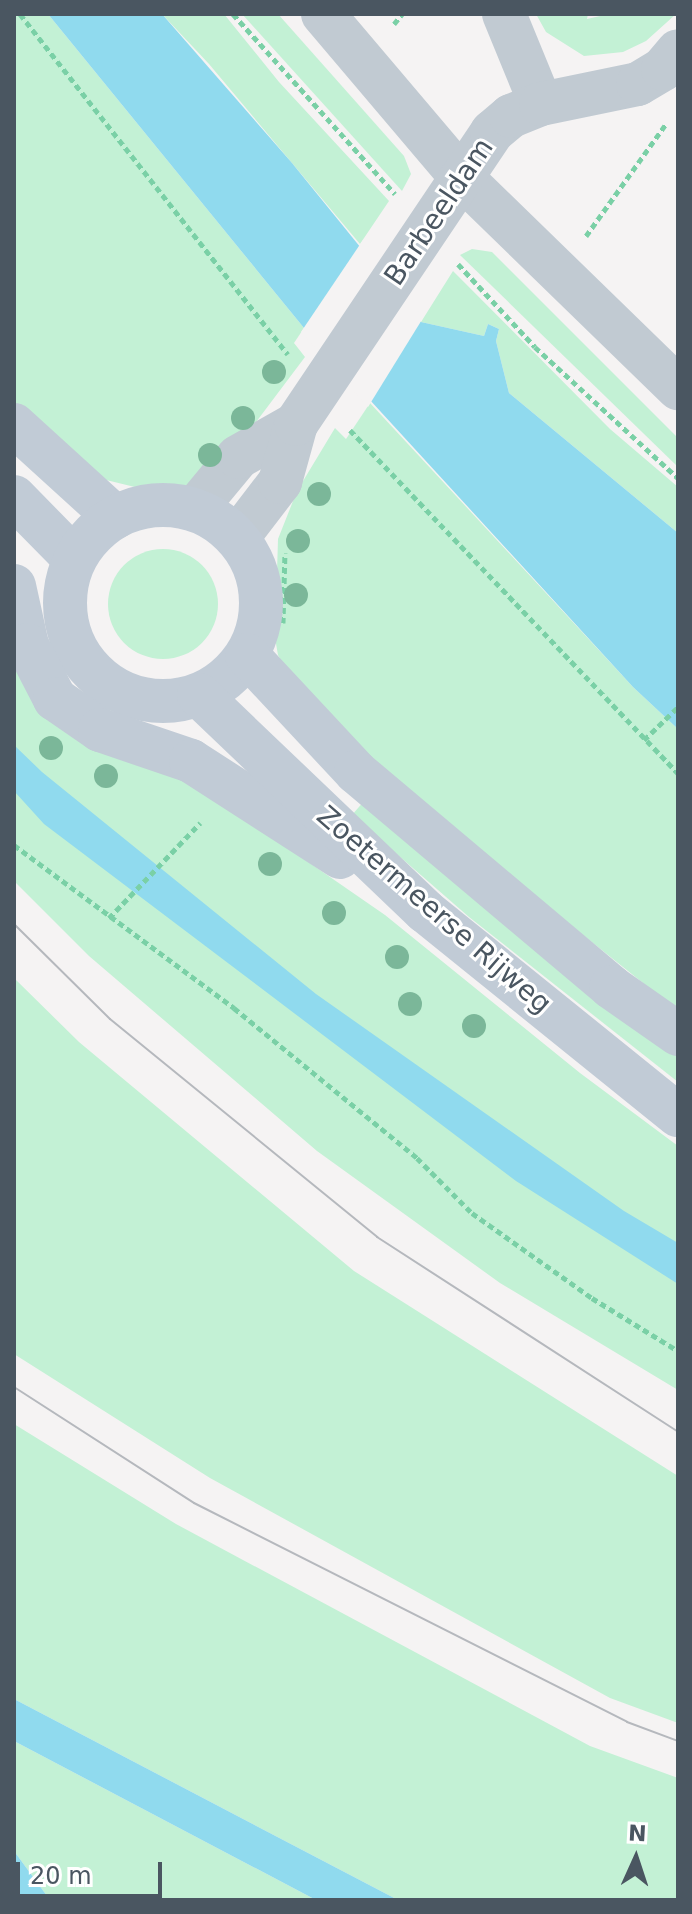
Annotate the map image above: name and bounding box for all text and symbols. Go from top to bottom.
street label: Barbeeldam [378,132,500,292]
street label: Zoetermeerse Rijweg [310,799,558,1021]
north arrow [596,1818,676,1898]
text: N [627,1821,647,1846]
scale bar [20,1846,166,1896]
text: 20 m [30,1862,92,1890]

